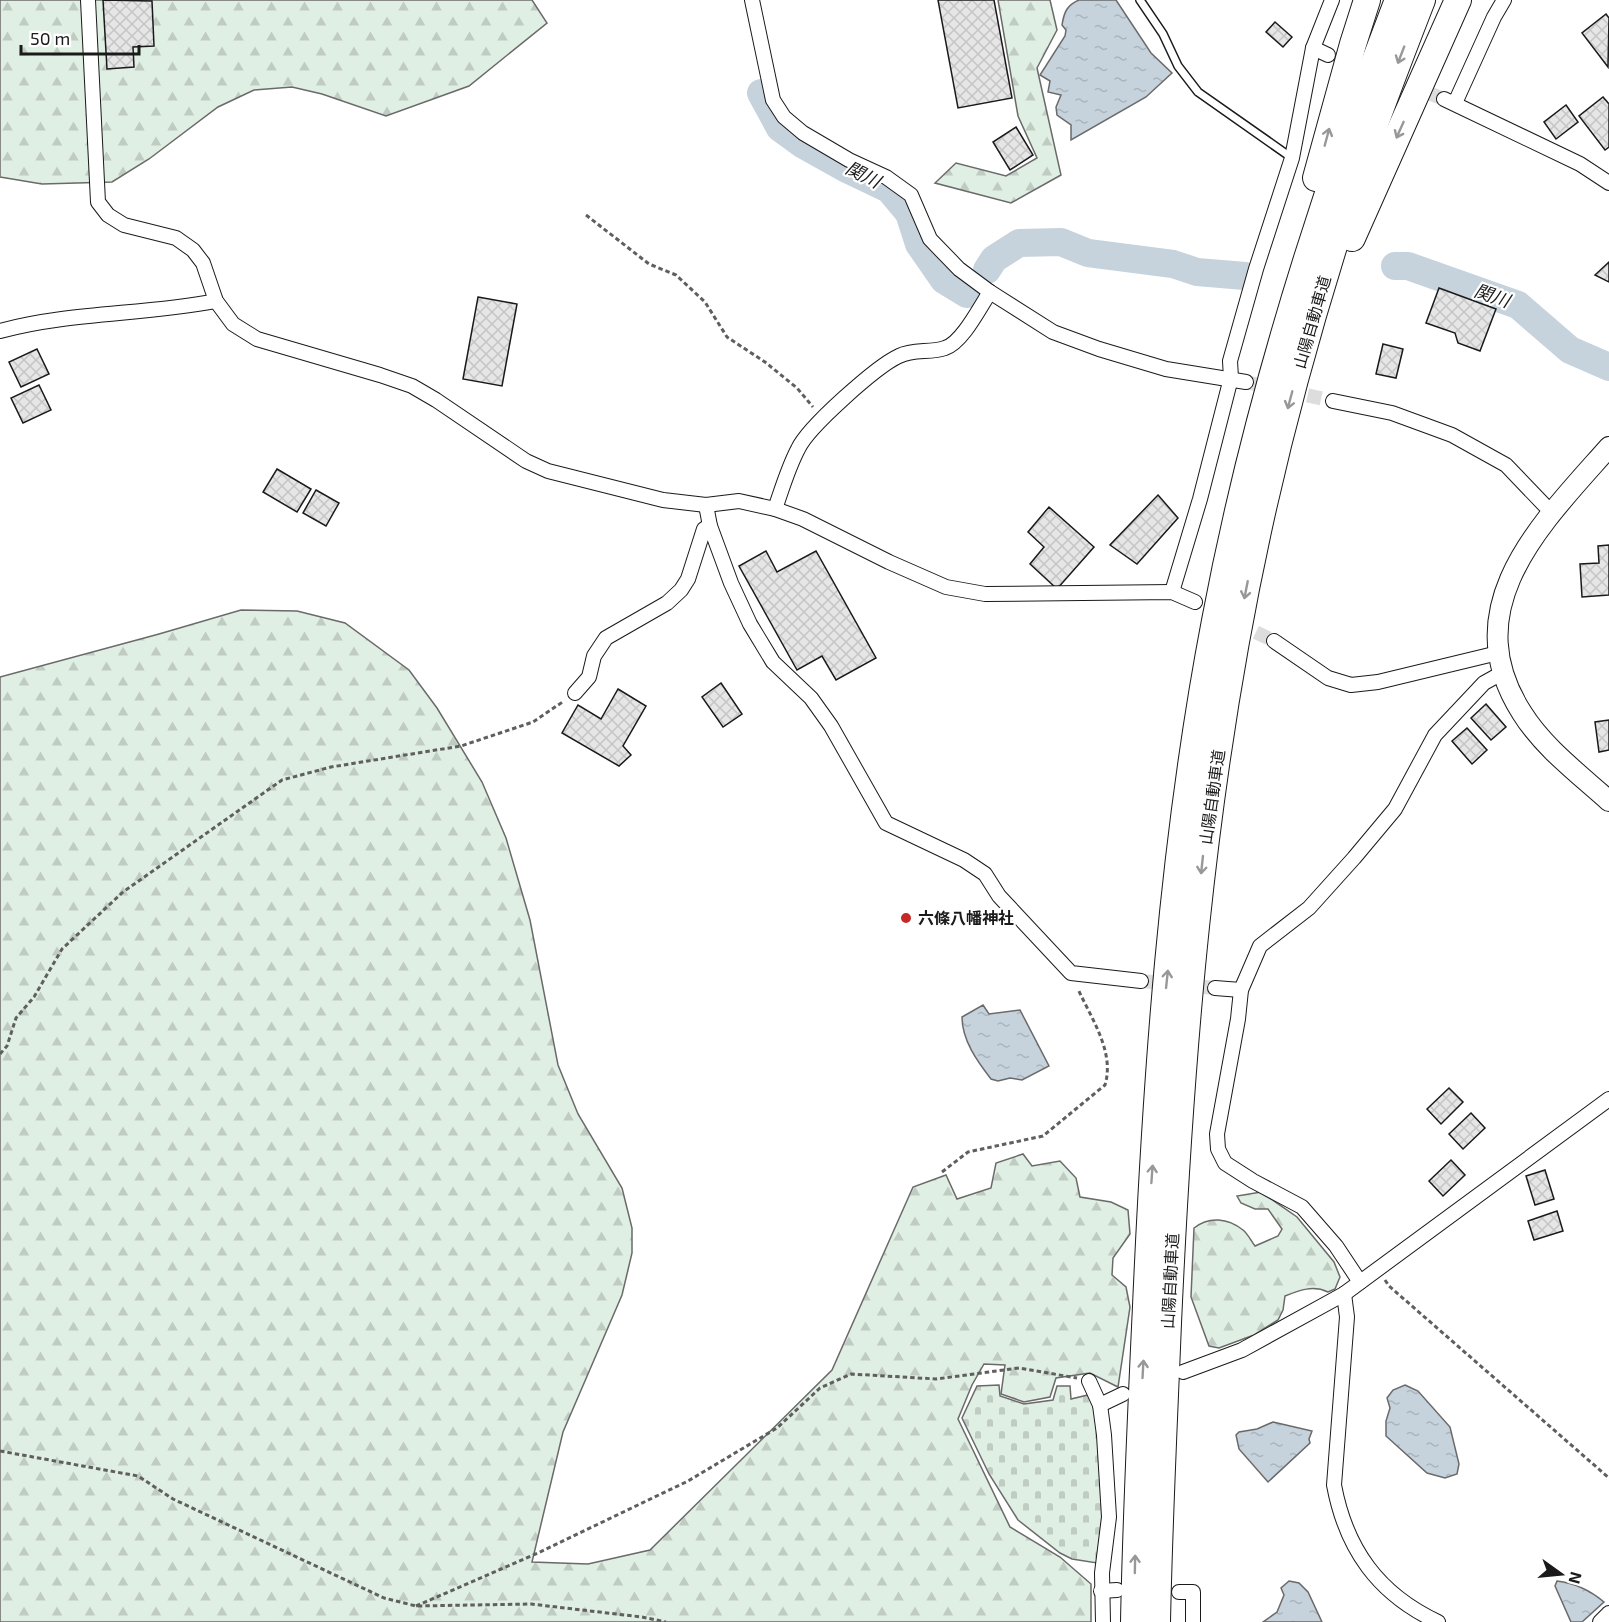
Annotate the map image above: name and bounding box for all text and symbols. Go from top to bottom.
scale bar [21,18,140,56]
text: 50 m [30,27,70,49]
one-way arrow [1395,45,1406,63]
one-way arrow [1393,120,1405,138]
one-way arrow [1322,128,1334,147]
water label: 関川 [842,156,886,193]
street label: 山陽自動車道 [1289,273,1334,371]
water label: 関川 [1472,279,1515,312]
one-way arrow [1283,390,1295,409]
one-way arrow [1240,580,1251,599]
street label: 山陽自動車道 [1195,748,1228,846]
one-way arrow [1196,855,1207,875]
place label: 六條八幡神社 [918,908,1014,927]
marker: 六條八幡神社 [899,911,913,925]
one-way arrow [1162,970,1173,990]
one-way arrow [1147,1164,1158,1184]
street label: 山陽自動車道 [1158,1233,1182,1329]
one-way arrow [1138,1359,1149,1379]
north arrow [1531,1544,1591,1604]
one-way arrow [1130,1554,1141,1574]
text: N [1565,1570,1587,1586]

